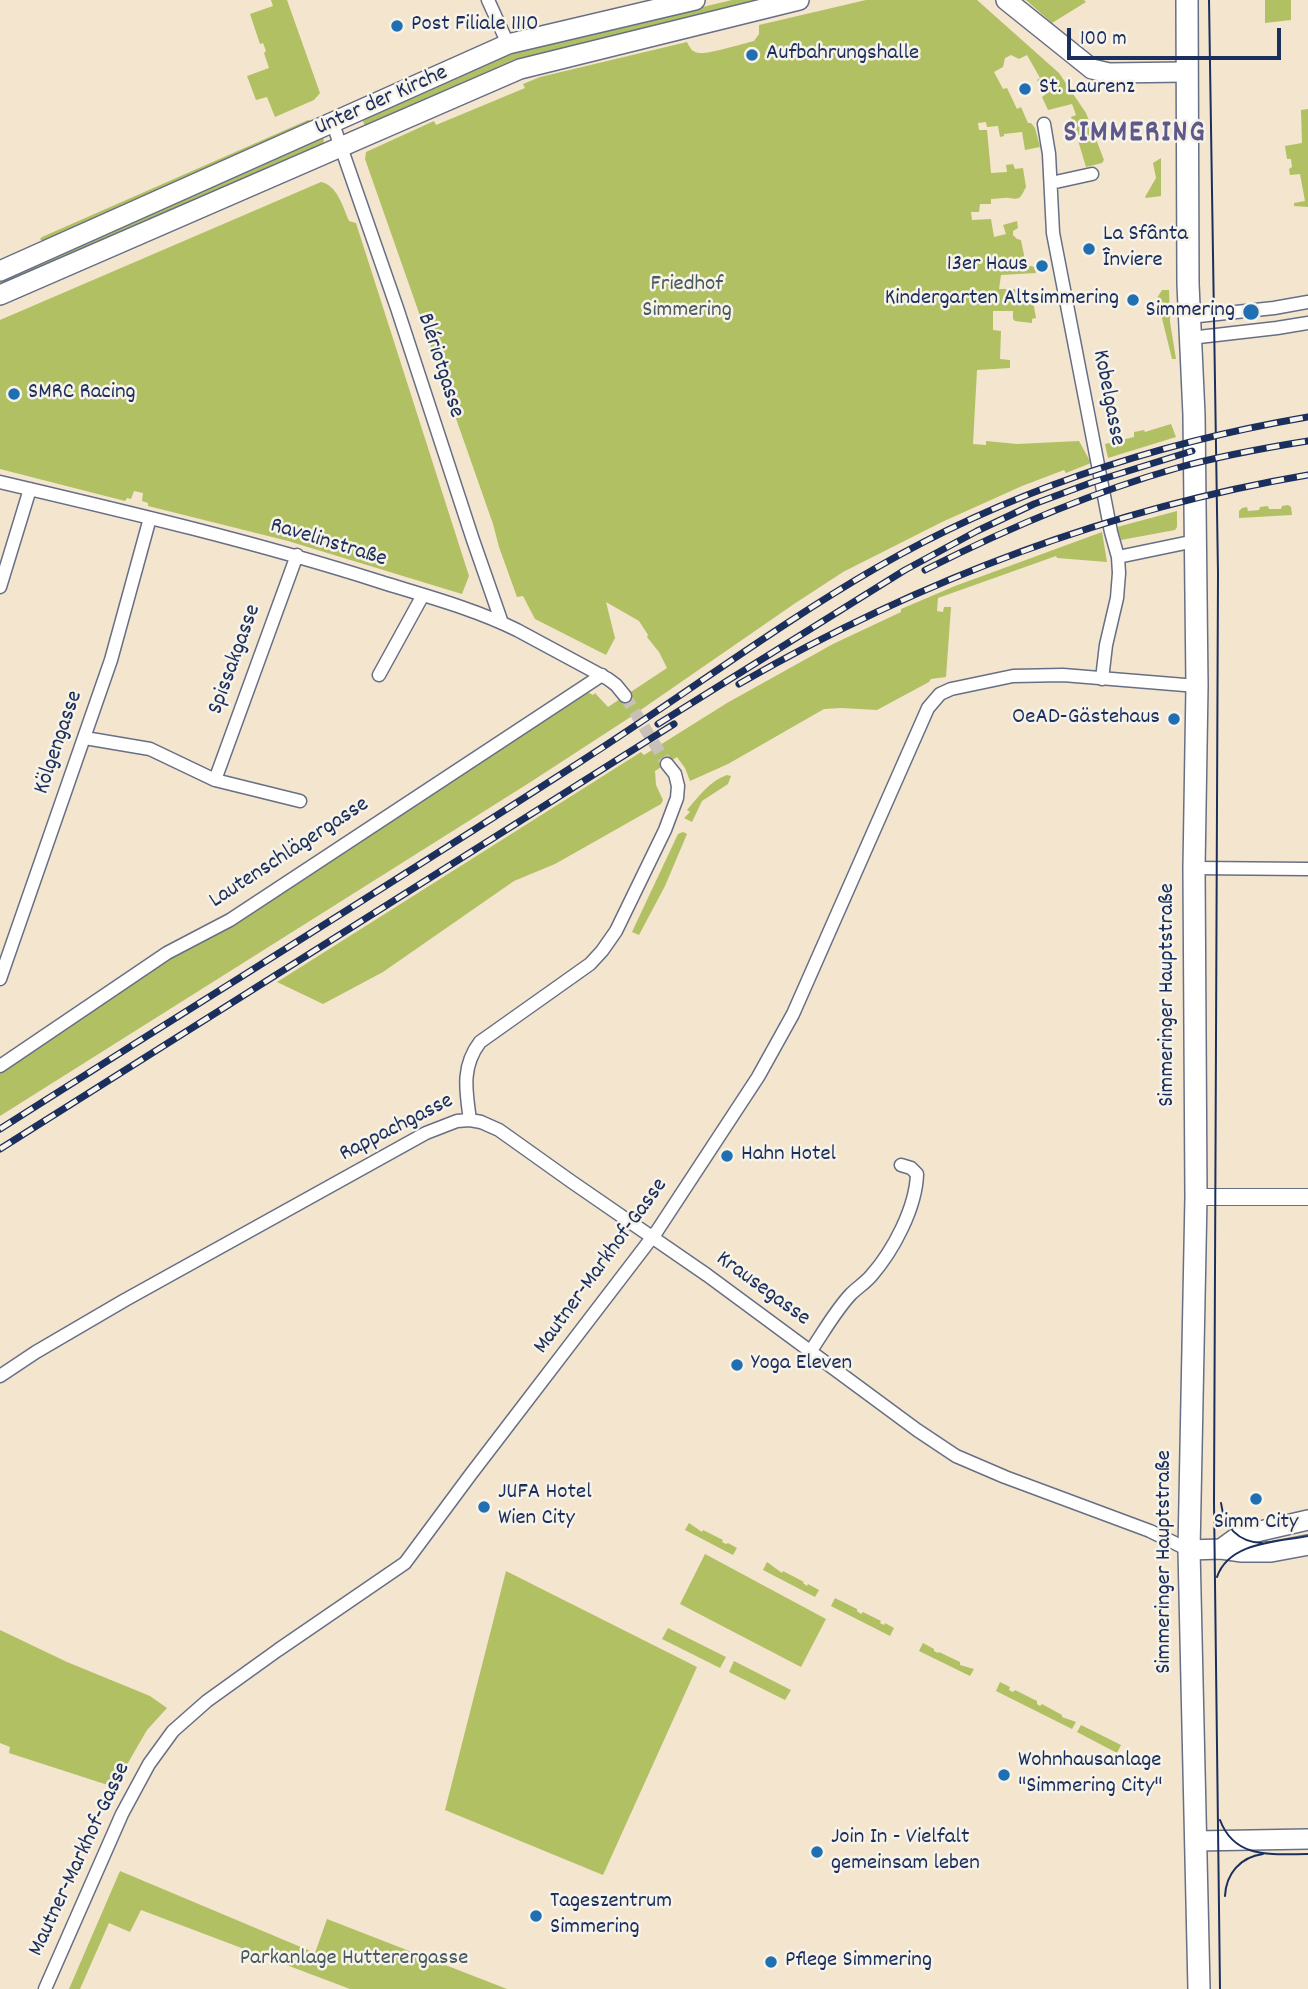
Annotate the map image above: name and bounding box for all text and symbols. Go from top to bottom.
place label: Post Filiale 1110 [411,12,539,40]
scale bar [1070,14,1284,58]
marker: Post Filiale 1110 [389,18,405,34]
text: 100 m [1080,25,1127,55]
place label: Aufbahrungshalle [766,41,919,69]
marker: Aufbahrungshalle [744,47,760,63]
street label: Unter der Kirche [311,60,453,144]
place label: St. Laurenz [1039,75,1135,103]
marker: St. Laurenz [1017,81,1033,97]
district label: SIMMERING [1065,118,1205,154]
place label: La Sfânta Înviere [1103,222,1188,276]
marker: La Sfânta Înviere [1081,241,1097,257]
place label: 13er Haus [947,252,1028,280]
marker: 13er Haus [1034,258,1050,274]
park label: Friedhof Simmering [642,272,732,326]
place label: Kindergarten Altsimmering [885,286,1119,314]
marker: Kindergarten Altsimmering [1125,292,1141,308]
place label: Simmering [1145,298,1235,326]
marker: Simmering [1241,302,1261,322]
street label: Blériotgasse [409,310,469,422]
street label: Kobelgasse [1084,348,1130,448]
place label: SMRC Racing [28,380,136,408]
marker: SMRC Racing [6,386,22,402]
street label: Ravelinstraße [266,513,390,575]
street label: Spissakgasse [203,601,269,719]
street label: Kölgengasse [29,688,91,798]
place label: OeAD-Gästehaus [1012,705,1160,733]
marker: OeAD-Gästehaus [1166,711,1182,727]
street label: Lautenschlägergasse [205,792,375,916]
street label: Simmeringer Hauptstraße [1155,883,1183,1107]
street label: Rappachgasse [335,1089,459,1169]
place label: Hahn Hotel [741,1142,836,1170]
marker: Hahn Hotel [719,1148,735,1164]
street label: Mautner-Markhof-Gasse [529,1174,675,1360]
street label: Krausegasse [709,1247,815,1333]
place label: Yoga Eleven [751,1351,852,1379]
marker: Yoga Eleven [729,1357,745,1373]
street label: Simmeringer Hauptstraße [1152,1450,1180,1674]
place label: JUFA Hotel Wien City [498,1480,592,1534]
marker: Simm City [1248,1491,1264,1507]
marker: JUFA Hotel Wien City [476,1499,492,1515]
place label: Simm City [1214,1510,1298,1538]
place label: Wohnhausanlage "Simmering City" [1018,1748,1163,1802]
street label: Mautner-Markhof-Gasse [24,1759,138,1961]
marker: Wohnhausanlage "Simmering City" [996,1767,1012,1783]
place label: Join In - Vielfalt gemeinsam leben [831,1825,980,1879]
marker: Join In - Vielfalt gemeinsam leben [809,1844,825,1860]
place label: Tageszentrum Simmering [550,1889,672,1943]
marker: Tageszentrum Simmering [528,1908,544,1924]
park label: Parkanlage Hutterergasse [240,1946,468,1974]
place label: Pflege Simmering [785,1948,932,1976]
marker: Pflege Simmering [763,1954,779,1970]

